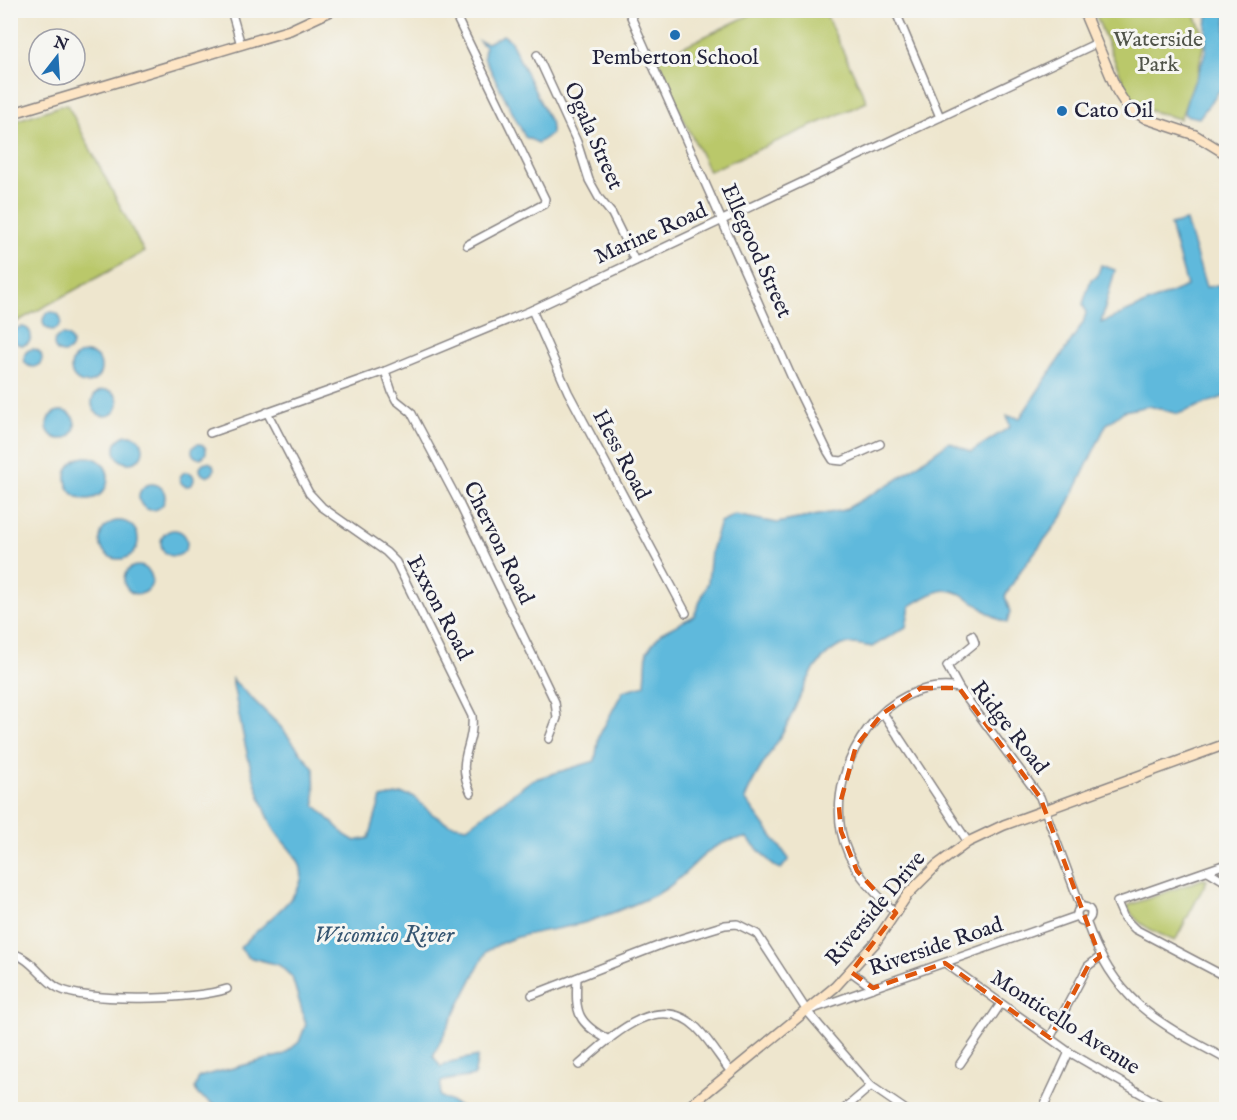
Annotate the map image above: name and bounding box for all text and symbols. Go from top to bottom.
park label: Waterside Park [1113,26,1203,79]
north arrow [27,27,87,87]
marker: Pemberton School [668,28,682,42]
text: N [50,33,70,56]
place label: Pemberton School [591,44,759,72]
street label: Ogala Street [557,78,629,194]
place label: Cato Oil [1074,97,1154,125]
marker: Cato Oil [1055,104,1069,118]
street label: Ellegood Street [714,180,798,323]
street label: Marine Road [590,197,712,271]
street label: Hess Road [585,405,657,505]
street label: Chervon Road [456,477,540,609]
street label: Exxon Road [400,551,478,665]
street label: Ridge Road [964,676,1054,780]
street label: Riverside Drive [820,846,932,972]
street label: Riverside Road [865,911,1007,983]
water label: Wicomico River [314,920,456,951]
street label: Monticello Avenue [985,964,1145,1082]

